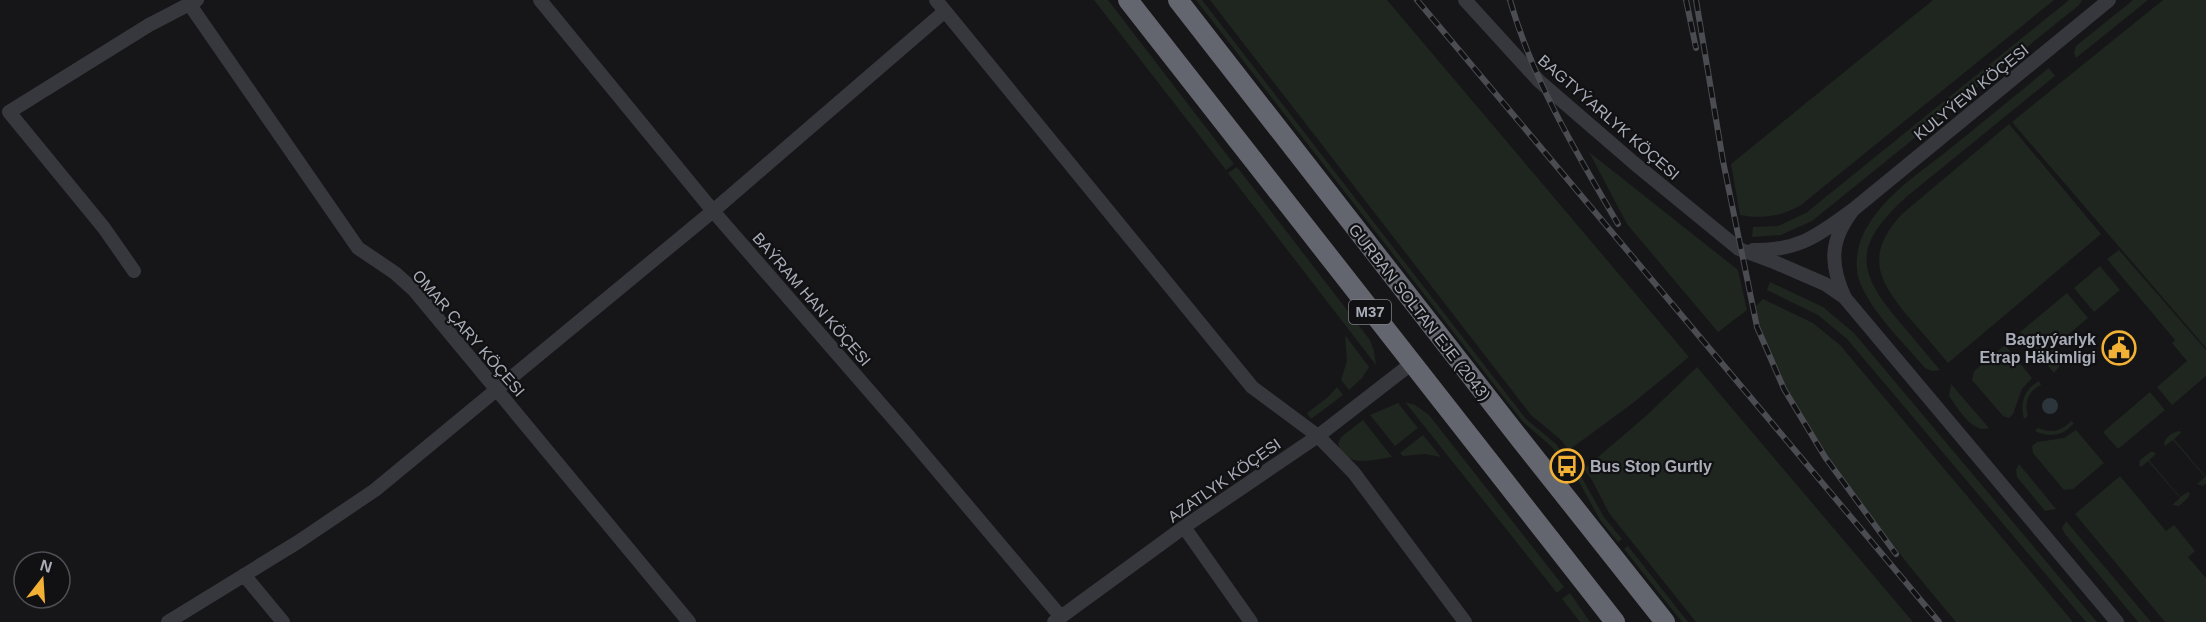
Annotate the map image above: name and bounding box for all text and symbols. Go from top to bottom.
street label: KULYÝEW KÖÇESI [1910,40,2032,144]
street label: BAGTYÝARLYK KÖÇESI [1535,51,1683,183]
street label: GURBAN SOLTAN EJE (2043) [1345,221,1494,404]
street label: BAÝRAM HAN KÖÇESI [749,229,875,369]
street label: OMAR ÇARY KÖÇESI [409,267,528,400]
road number: M37 [1349,300,1391,324]
public building icon: Bagtyýarlyk Etrap Häkimligi [2101,330,2137,366]
place label: Bagtyýarlyk Etrap Häkimligi [1980,331,2096,366]
street label: AZATLYK KÖÇESI [1165,435,1284,526]
bus stop icon: Bus Stop Gurtly [1549,448,1585,484]
place label: Bus Stop Gurtly [1590,458,1712,475]
north arrow [12,550,72,610]
text: N [38,556,54,576]

